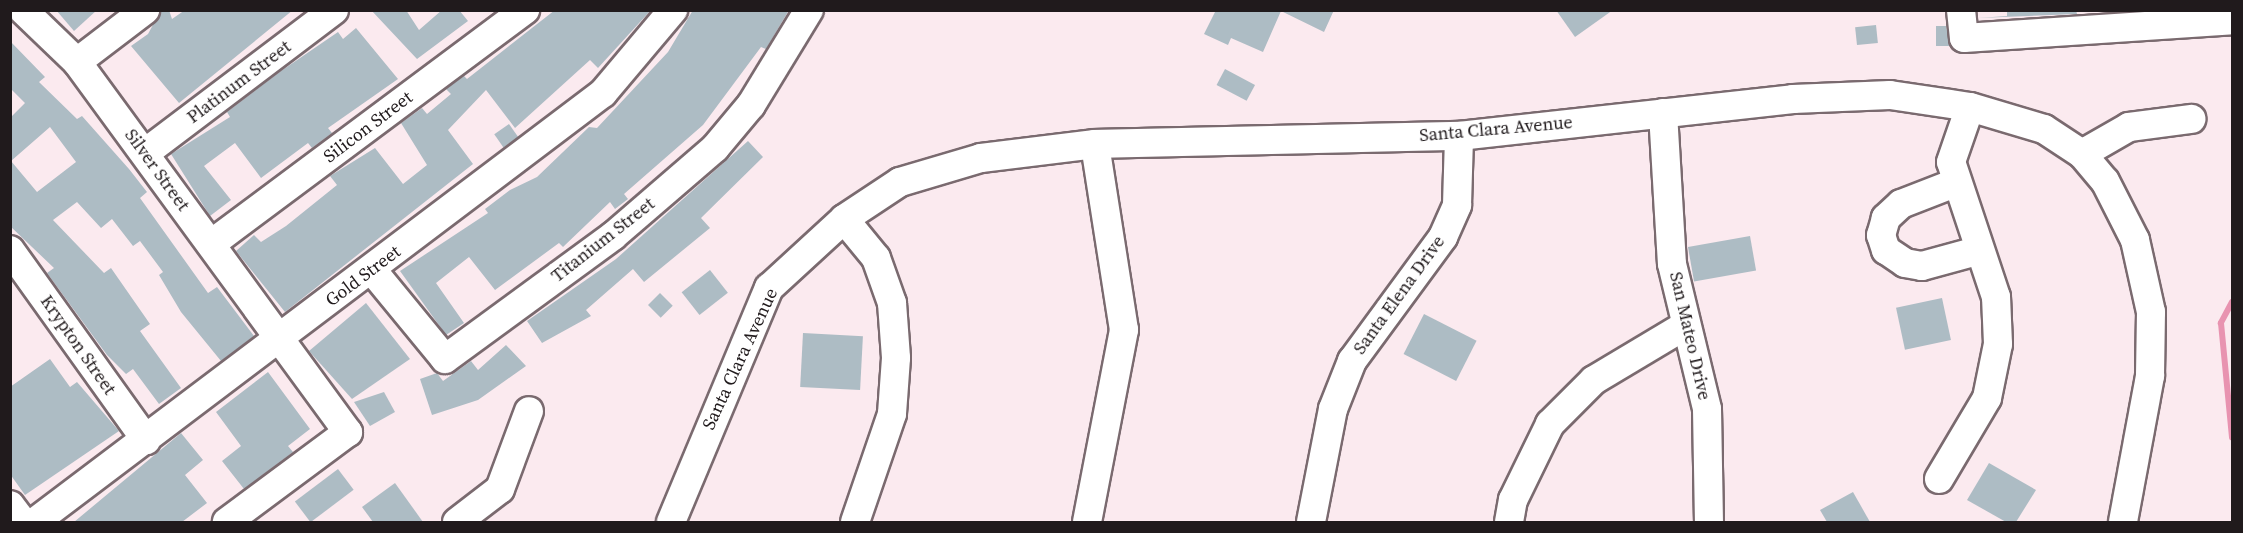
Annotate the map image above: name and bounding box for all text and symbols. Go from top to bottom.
street label: Platinum Street [183,36,295,128]
street label: Silicon Street [319,87,417,167]
street label: Santa Clara Avenue [1418,112,1574,146]
street label: Silver Street [120,125,194,215]
street label: Titanium Street [547,193,659,287]
street label: Santa Elena Drive [1349,231,1449,359]
street label: Gold Street [321,241,405,311]
street label: San Mateo Drive [1665,270,1715,402]
street label: Santa Clara Avenue [698,285,782,433]
street label: Krypton Street [36,291,120,399]

